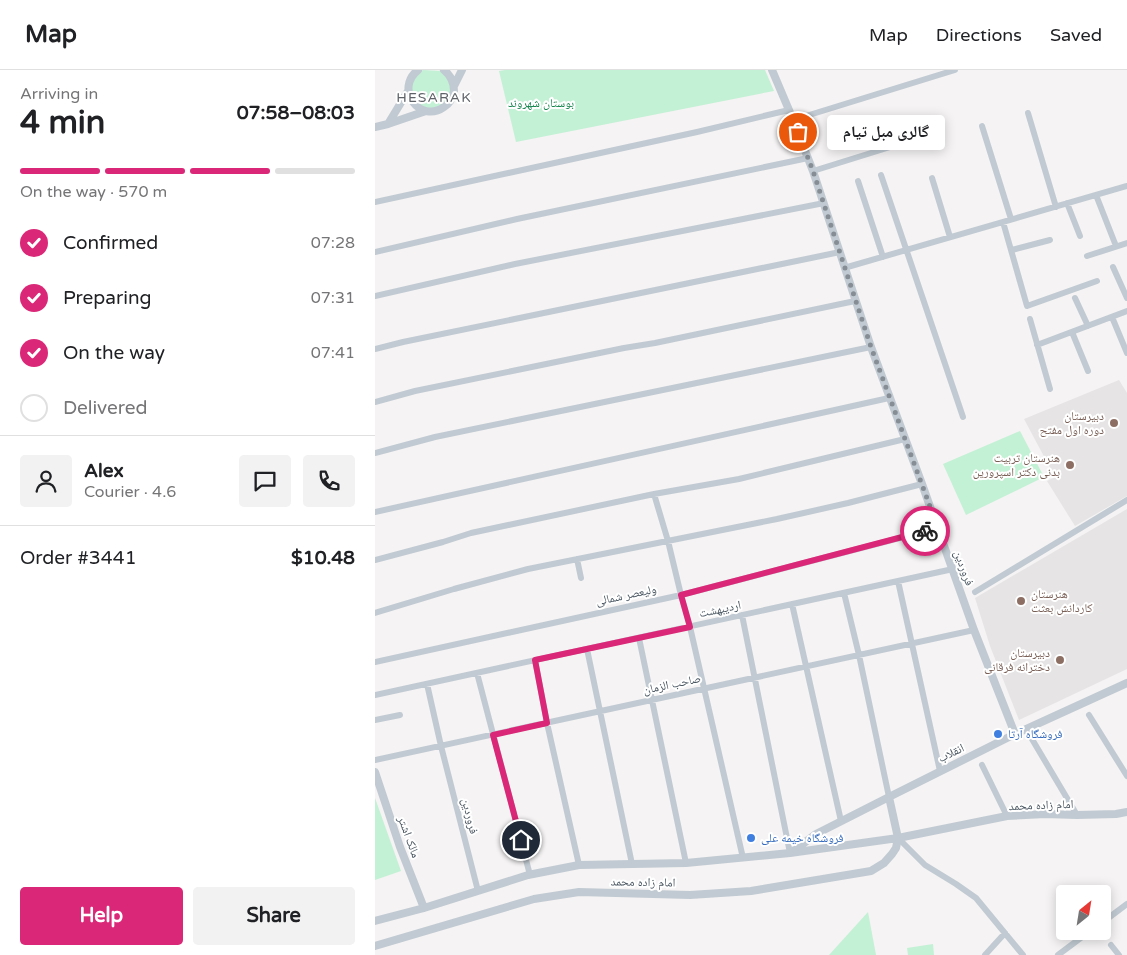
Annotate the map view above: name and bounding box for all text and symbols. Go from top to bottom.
text: Map [25,20,77,49]
text: Map [869,24,908,46]
text: Directions [936,24,1022,46]
text: Saved [1050,24,1102,46]
text: Arriving in [20,84,98,104]
district label: HESARAK [396,89,472,106]
park label: بوستان شهروند [508,96,574,110]
text: 07:58–08:03 [237,102,355,124]
text: 4 min [20,104,105,142]
pin [777,111,819,153]
callout: گالری مبل تیام [828,114,945,150]
icon: bag [784,118,812,146]
text: گالری مبل تیام [843,122,929,142]
text: On the way · 570 m [20,182,167,202]
icon: check [20,229,48,257]
text: Confirmed [63,232,158,254]
text: 07:28 [311,233,355,253]
icon: check [20,284,48,312]
text: Preparing [63,287,152,309]
text: 07:31 [311,288,355,308]
icon: check [20,339,48,367]
text: On the way [63,342,165,364]
text: 07:41 [311,343,355,363]
text: Delivered [63,397,148,419]
place label: دبیرستان دوره اول مفتح [1040,409,1104,437]
marker: دبیرستان دوره اول مفتح [1108,417,1120,429]
place label: هنرستان تربیت بدنی دکتر اسپرورین [973,451,1060,479]
button: person [20,455,72,507]
button: chat [239,455,291,507]
button: phone [303,455,355,507]
marker: هنرستان تربیت بدنی دکتر اسپرورین [1064,459,1076,471]
text: Alex [84,460,124,482]
text: Courier · 4.6 [84,482,176,502]
courier [900,506,950,556]
icon: bike [911,517,939,545]
text: Order #3441 [20,547,137,569]
text: $10.48 [291,547,355,569]
street label: فروردین [951,549,977,587]
street label: ولیعصر شمالی [594,582,658,608]
place label: هنرستان کاردانش بعثت [1031,587,1093,615]
marker: هنرستان کاردانش بعثت [1015,595,1027,607]
street label: اردیبهشت [698,598,742,621]
place label: دبیرستان دخترانه فرقانی [984,646,1050,674]
marker: دبیرستان دخترانه فرقانی [1054,654,1066,666]
street label: صاحب الزمان [642,671,702,697]
place label: فروشگاه آرتا [1008,727,1063,741]
marker: فروشگاه آرتا [992,728,1004,740]
street label: انقلاب [936,741,967,766]
street label: فروردین [459,797,481,835]
street label: امام زاده محمد [1008,797,1074,814]
street label: مالک اشتر [395,813,423,860]
pin [500,819,542,861]
icon: home [507,826,535,854]
place label: فروشگاه خیمه علی [761,831,844,845]
marker: فروشگاه خیمه علی [745,832,757,844]
street label: امام زاده محمد [610,874,676,891]
north arrow [1056,885,1111,940]
map controls [1056,885,1111,940]
button: Help [20,887,183,945]
button: Share [193,887,355,945]

